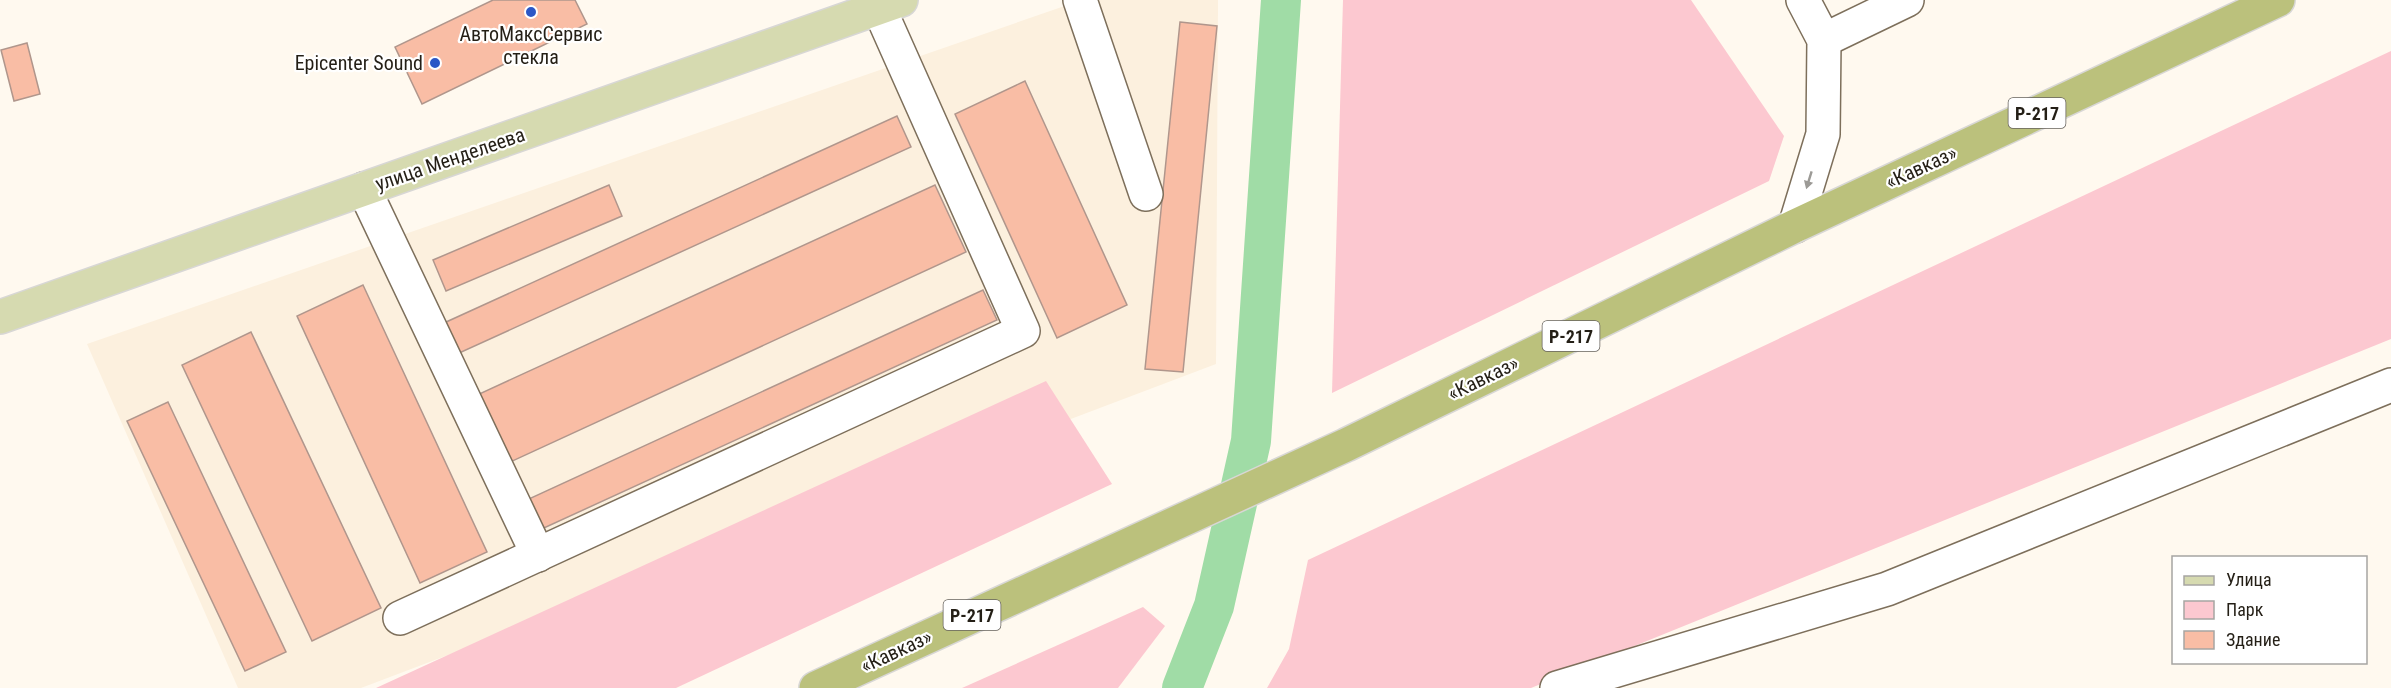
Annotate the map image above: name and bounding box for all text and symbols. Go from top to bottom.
marker: АвтоМаксСервис стекла [524,5,538,19]
place label: АвтоМаксСервис стекла [459,22,603,69]
place label: Epicenter Sound [295,51,423,75]
marker: Epicenter Sound [428,56,442,70]
road number: Р-217 [2008,98,2066,128]
street label: улица Менделеева [372,122,528,196]
street label: «Кавказ» [1882,140,1960,194]
one-way arrow [1804,171,1813,189]
road number: Р-217 [1542,321,1600,351]
street label: «Кавказ» [1444,351,1522,405]
legend [2172,556,2367,664]
text: Улица [2226,569,2272,590]
text: Парк [2226,599,2264,620]
road number: Р-217 [944,600,1000,630]
street label: «Кавказ» [857,624,935,678]
text: Здание [2226,629,2280,650]

